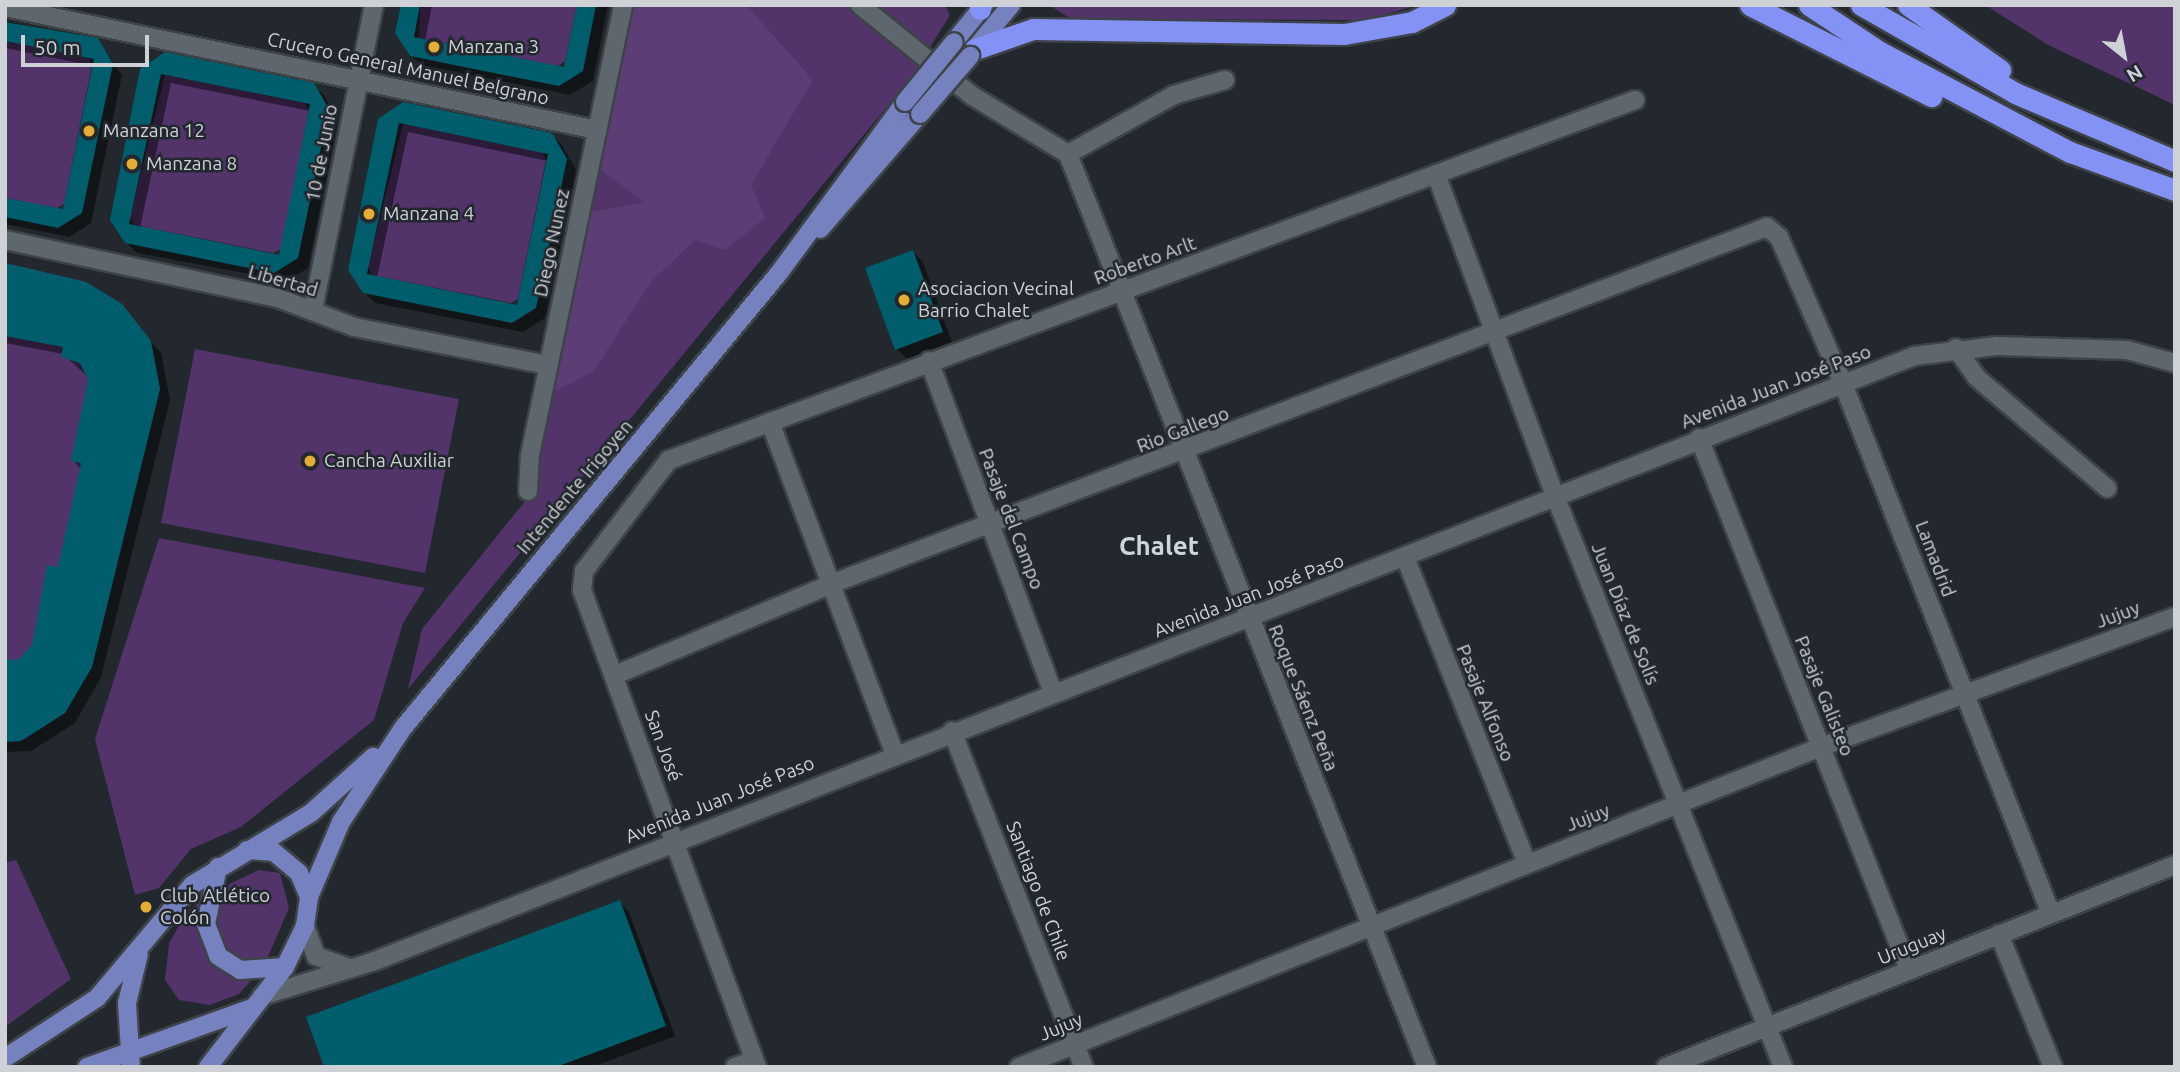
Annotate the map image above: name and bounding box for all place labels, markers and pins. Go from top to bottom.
place label: Manzana 3 [448,36,539,58]
marker: Manzana 3 [426,39,442,55]
place label: Manzana 12 [103,120,205,142]
marker: Manzana 12 [81,123,97,139]
place label: Manzana 8 [146,153,237,175]
marker: Manzana 8 [124,156,140,172]
place label: Manzana 4 [383,203,474,225]
marker: Manzana 4 [361,206,377,222]
place label: Asociacion Vecinal Barrio Chalet [918,278,1074,322]
marker: Asociacion Vecinal Barrio Chalet [896,292,912,308]
place label: Cancha Auxiliar [324,450,454,472]
marker: Cancha Auxiliar [302,453,318,469]
place label: Club Atlético Colón [160,885,270,929]
marker: Club Atlético Colón [138,899,154,915]

